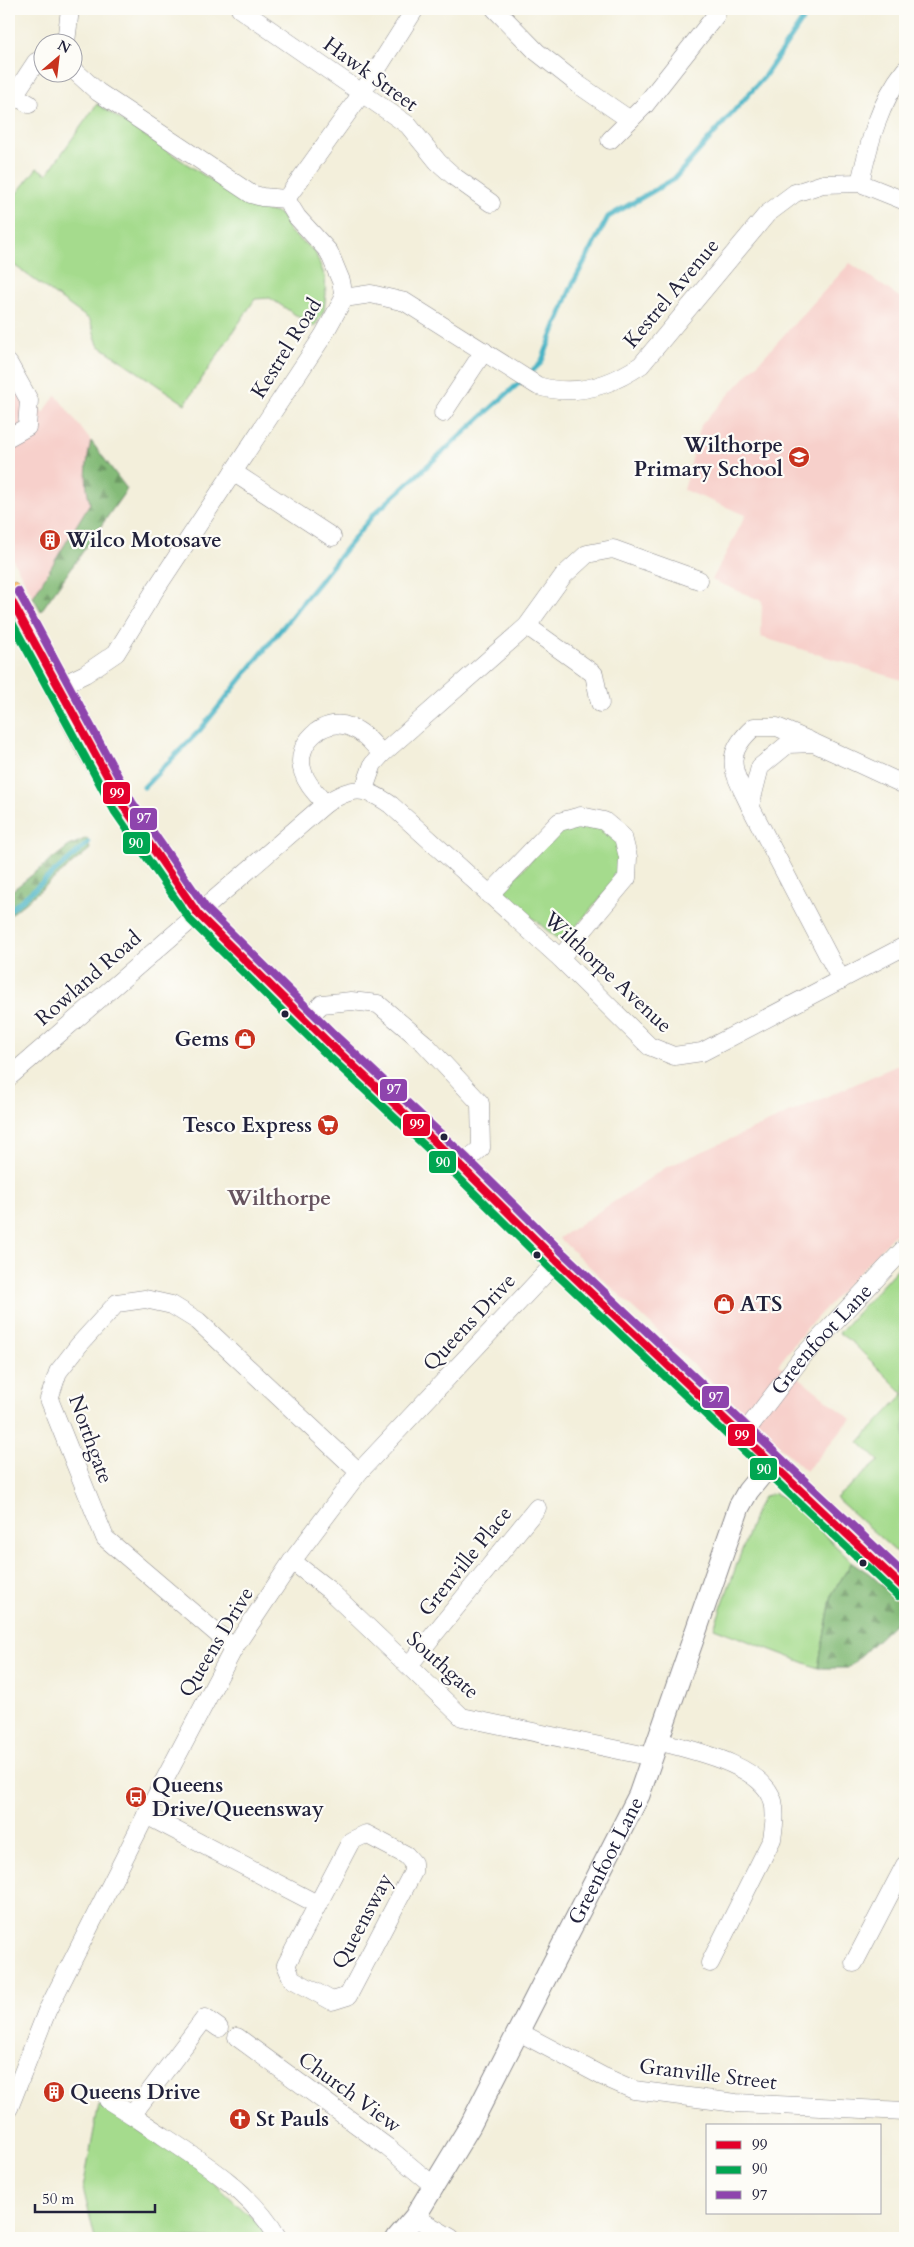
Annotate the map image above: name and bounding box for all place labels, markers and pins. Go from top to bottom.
place label: Wilthorpe Primary School [634,431,783,484]
school or university icon: Wilthorpe Primary School [787,445,811,469]
place label: Wilco Motosave [65,526,222,555]
building icon: Wilco Motosave [38,528,62,552]
unlabelled marker [280,1009,290,1019]
place label: Gems [174,1025,229,1054]
shop icon: Gems [233,1027,257,1051]
place label: Tesco Express [182,1111,312,1140]
supermarket icon: Tesco Express [316,1113,340,1137]
unlabelled marker [439,1132,449,1142]
unlabelled marker [532,1250,542,1260]
place label: ATS [740,1290,782,1319]
shop icon: ATS [712,1292,736,1316]
unlabelled marker [858,1558,868,1568]
place label: Queens Drive/Queensway [152,1771,324,1824]
bus stop icon: Queens Drive/Queensway [124,1785,148,1809]
place label: Queens Drive [70,2078,201,2107]
building icon: Queens Drive [42,2080,66,2104]
place label: St Pauls [256,2105,329,2134]
church icon: St Pauls [228,2107,252,2131]

